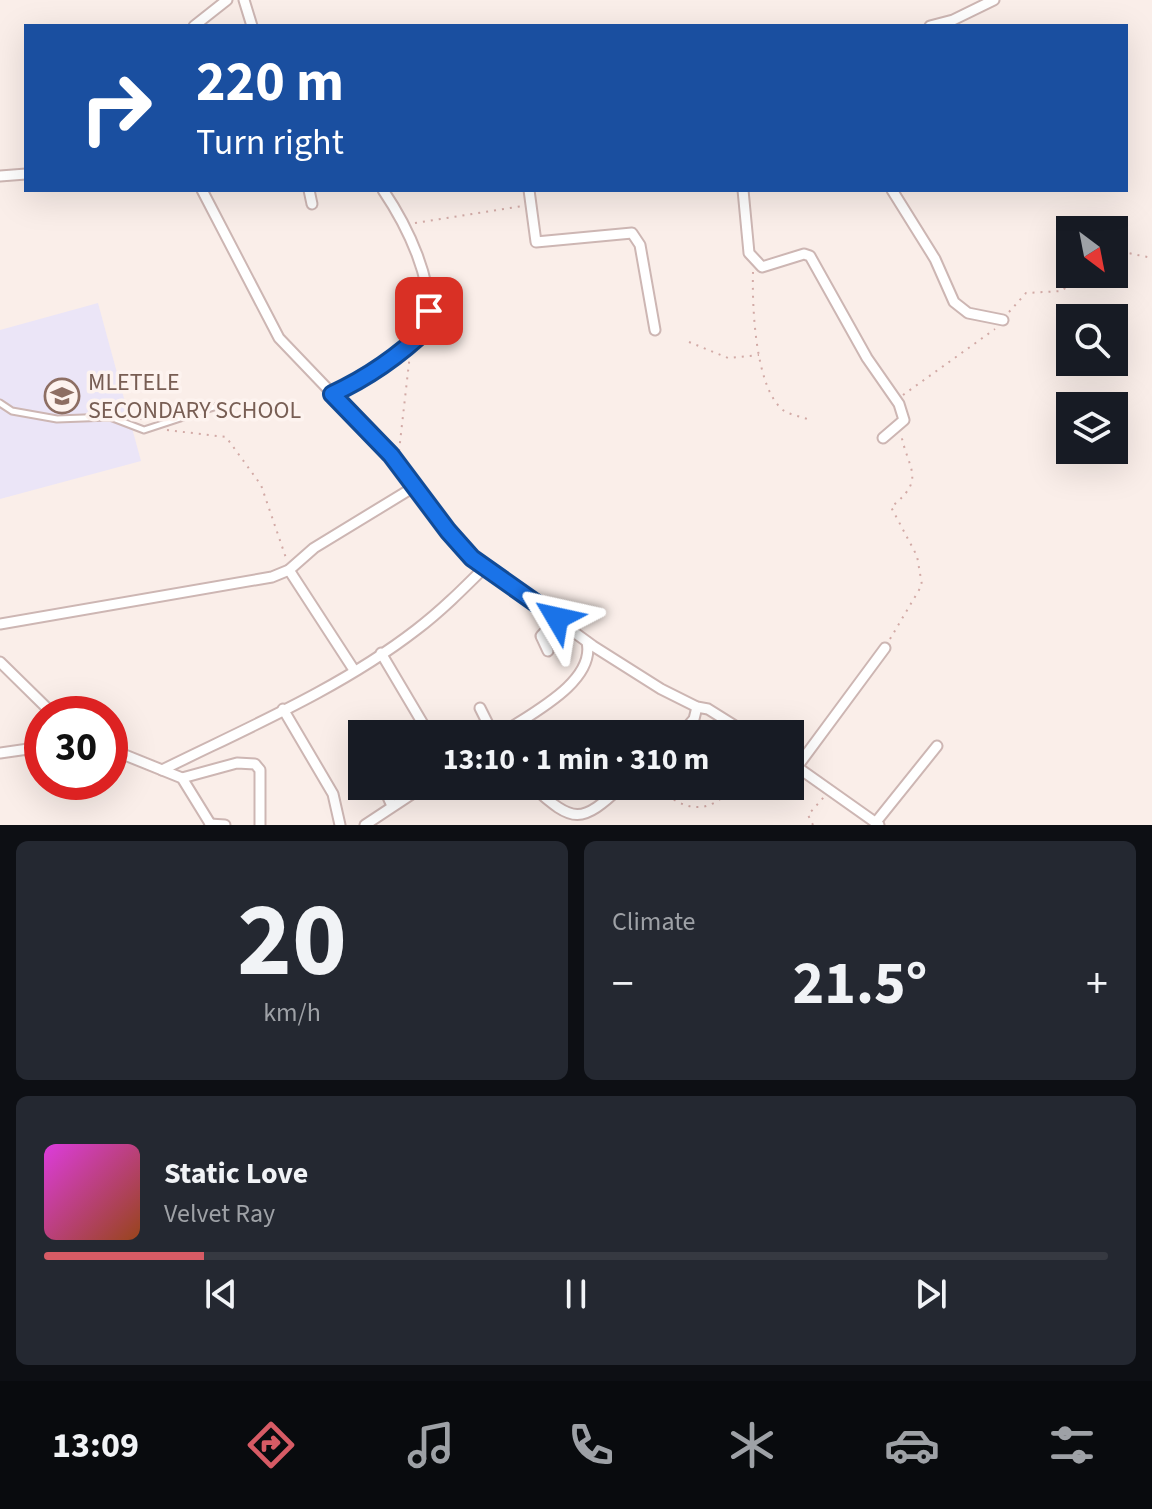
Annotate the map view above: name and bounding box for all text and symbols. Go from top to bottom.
text: 220 m [196,43,344,122]
icon: right [64,56,168,160]
text: Turn right [196,117,344,168]
north arrow [1056,216,1128,288]
map controls [1056,216,1128,464]
pin [395,277,463,345]
icon: arrive [407,289,451,333]
button: search [1056,304,1128,376]
place label: MLETELE SECONDARY SCHOOL [88,365,301,428]
school or university icon: MLETELE SECONDARY SCHOOL [43,377,81,415]
button: layers [1056,392,1128,464]
position arrow [515,576,599,660]
speed limit sign: 30 [24,696,128,800]
text: 13:10 · 1 min · 310 m [443,738,709,781]
text: 20 [237,868,347,1016]
text: Climate [612,903,696,940]
text: 21.5° [793,942,927,1027]
text: − [612,953,634,1016]
text: + [1086,953,1108,1016]
text: km/h [263,994,321,1031]
text: Static Love [164,1152,308,1195]
text: Velvet Ray [164,1195,275,1232]
icon: previous [199,1272,243,1316]
icon: pause [554,1272,598,1316]
icon: next [909,1272,953,1316]
icon: directions [243,1417,299,1473]
icon: music [403,1417,459,1473]
icon: phone [563,1417,619,1473]
icon: climate [724,1417,780,1473]
icon: car [884,1417,940,1473]
icon: filters [1044,1417,1100,1473]
text: 13:09 [52,1420,139,1471]

